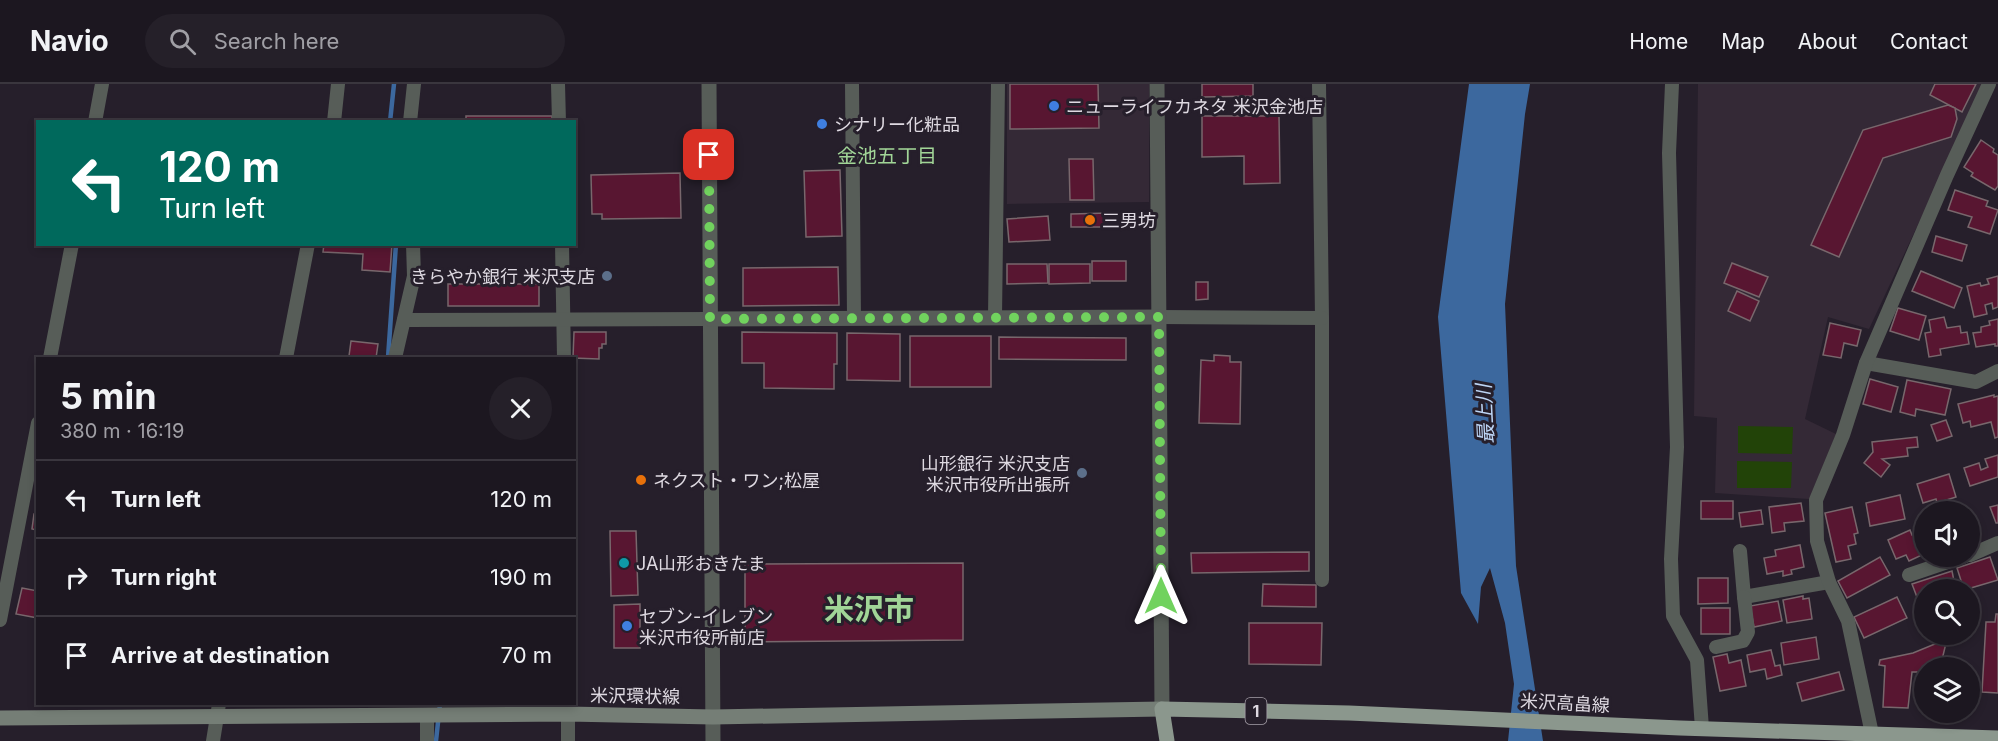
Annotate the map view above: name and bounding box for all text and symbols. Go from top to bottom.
search box [145,14,565,68]
text: Navio [30,24,109,58]
icon: search [166,25,199,58]
text: Search here [214,28,339,54]
text: Home [1629,29,1688,54]
text: Map [1721,29,1765,54]
text: About [1798,29,1857,54]
text: Contact [1890,29,1968,54]
place label: ニューライフカネタ 米沢金池店 [1066,96,1323,117]
marker: ニューライフカネタ 米沢金池店 [1047,99,1061,113]
place label: シナリー化粧品 [834,114,960,135]
marker: シナリー化粧品 [815,117,829,131]
pin [683,129,734,180]
icon: arrive [692,138,725,171]
text: 120 m [159,141,280,192]
icon: left [60,144,138,222]
district label: 金池五丁目 [837,144,937,168]
text: Turn left [159,192,265,225]
place label: 三男坊 [1102,210,1156,231]
marker: 三男坊 [1083,213,1097,227]
place label: きらやか銀行 米沢支店 [410,266,595,287]
marker: きらやか銀行 米沢支店 [600,269,614,283]
text: 5 min [60,374,157,418]
button: close [489,377,552,440]
water label: 最上川 [1471,381,1499,445]
text: 380 m · 16:19 [60,419,184,443]
place label: 山形銀行 米沢支店 米沢市役所出張所 [921,453,1070,495]
marker: 山形銀行 米沢支店 米沢市役所出張所 [1075,466,1089,480]
place label: ネクスト・ワン;松屋 [653,470,820,491]
marker: ネクスト・ワン;松屋 [634,473,648,487]
icon: left [60,483,93,516]
text: Turn left [111,486,201,512]
text: 120 m [490,486,552,512]
map controls [1914,501,1980,723]
button: sound [1914,501,1980,567]
place label: JA山形おきたま [636,553,766,574]
marker: JA山形おきたま [617,556,631,570]
icon: right [60,561,93,594]
text: Turn right [111,564,217,590]
text: 190 m [490,564,552,590]
position arrow [1129,564,1193,628]
button: search [1914,579,1980,645]
district label: 米沢市 [824,591,914,627]
place label: セブン-イレブン 米沢市役所前店 [639,606,773,648]
marker: セブン-イレブン 米沢市役所前店 [620,619,634,633]
icon: arrive [60,639,93,672]
text: Arrive at destination [111,642,330,668]
text: 70 m [501,642,552,668]
button: layers [1914,657,1980,723]
street label: 米沢環状線 [590,685,680,707]
street label: 米沢高畠線 [1520,690,1610,716]
road number: 1 [1246,698,1266,724]

